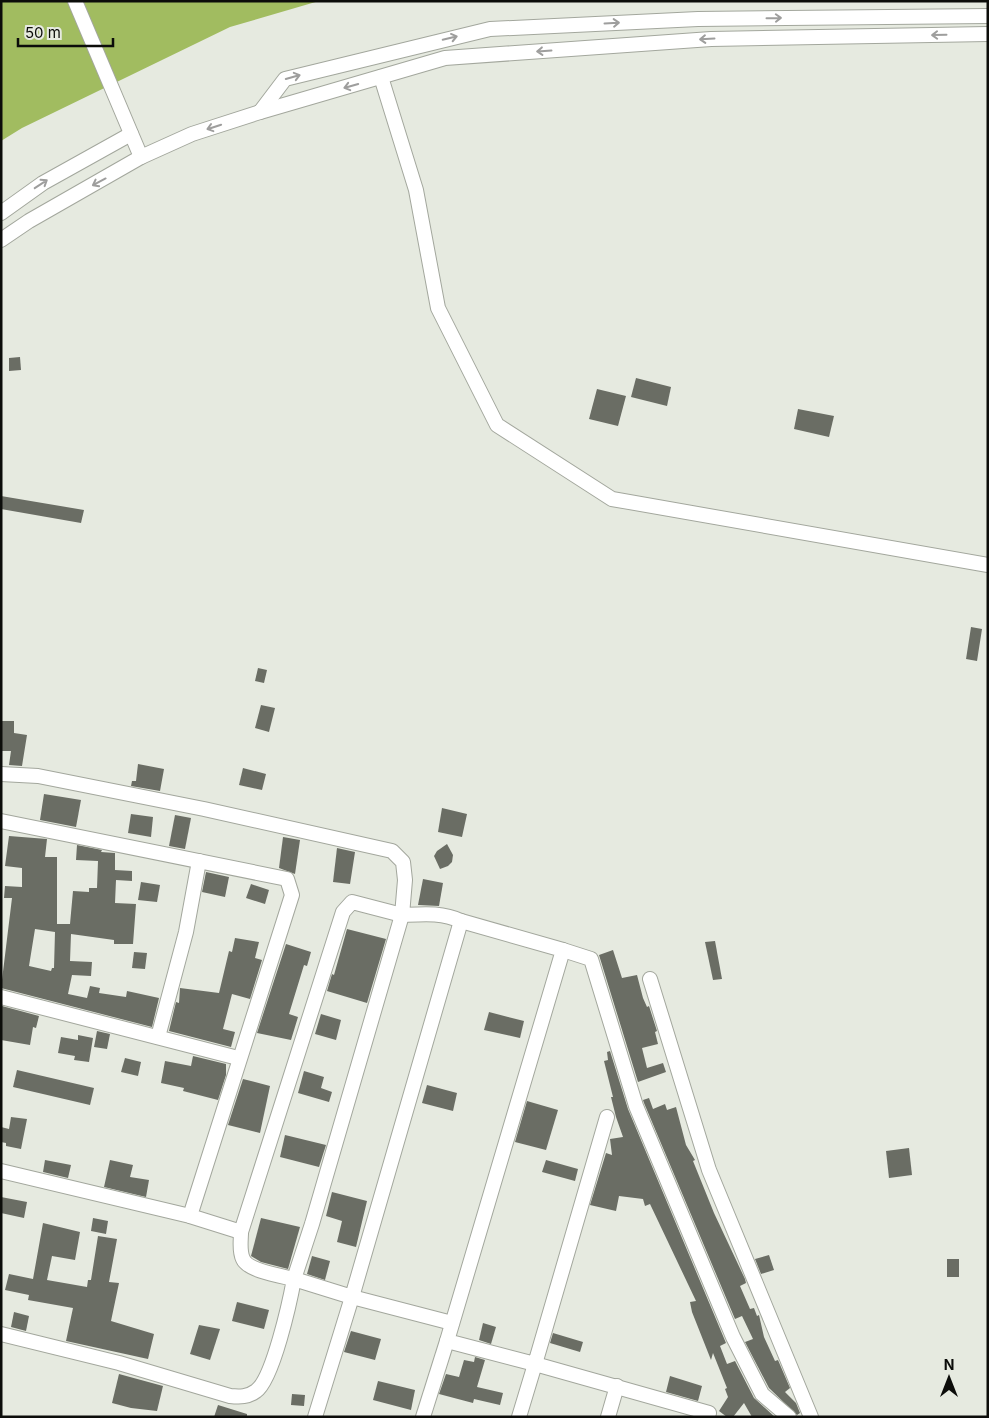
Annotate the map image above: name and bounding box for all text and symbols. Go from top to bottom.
one-way arrow [766,13,782,23]
scale bar [18,15,112,47]
one-way arrow [603,19,619,28]
text: 50 m [25,23,61,42]
one-way arrow [931,30,948,40]
one-way arrow [442,33,458,42]
one-way arrow [699,35,715,44]
one-way arrow [537,46,553,56]
one-way arrow [284,72,300,82]
one-way arrow [344,81,360,91]
one-way arrow [207,123,222,132]
one-way arrow [92,177,107,187]
one-way arrow [34,179,48,190]
north arrow [924,1353,974,1403]
text: N [944,1356,954,1373]

